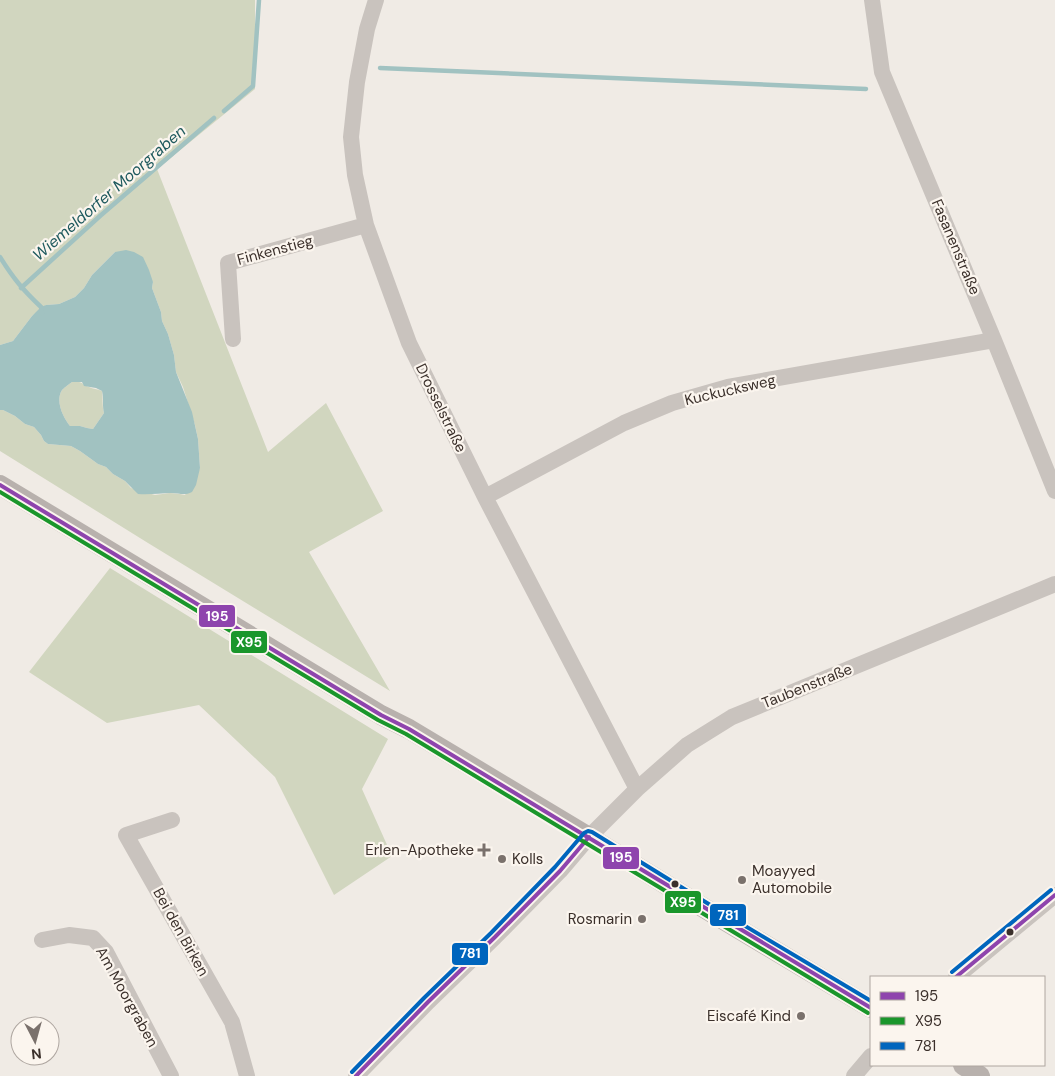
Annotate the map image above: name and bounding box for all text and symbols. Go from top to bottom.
water label: Wiemeldorfer Moorgraben [28,121,190,265]
street label: Fasanenstraße [927,196,985,298]
street label: Finkenstieg [235,230,315,270]
street label: Drosselstraße [411,360,471,456]
street label: Kuckucksweg [683,370,777,410]
line badge: 195 [198,604,236,628]
text: 195 [206,607,228,625]
line badge: X95 [230,630,268,654]
text: X95 [236,633,262,651]
street label: Taubenstraße [759,659,855,713]
place label: Erlen-Apotheke [365,840,474,860]
marker: Erlen-Apotheke [478,844,490,856]
line badge: 195 [602,846,640,870]
text: 195 [610,848,632,866]
place label: Kolls [512,849,543,869]
marker: Kolls [496,853,508,865]
place label: Moayyed Automobile [752,861,832,898]
marker: Moayyed Automobile [736,874,748,886]
unlabelled marker [670,879,680,889]
street label: Bei den Birken [148,884,214,980]
line badge: X95 [664,890,702,914]
text: X95 [670,893,696,911]
line badge: 781 [709,903,747,927]
text: 781 [717,906,739,924]
place label: Rosmarin [568,909,632,929]
marker: Rosmarin [636,913,648,925]
unlabelled marker [1005,927,1015,937]
line badge: 781 [451,942,489,966]
street label: Am Moorgraben [91,943,163,1051]
text: 781 [459,944,481,962]
legend [870,976,1045,1066]
text: 195 [915,986,938,1006]
place label: Eiscafé Kind [707,1006,791,1026]
marker: Eiscafé Kind [795,1010,807,1022]
text: X95 [915,1011,942,1031]
north arrow [10,1016,60,1066]
text: 781 [915,1036,936,1056]
text: N [30,1044,42,1063]

